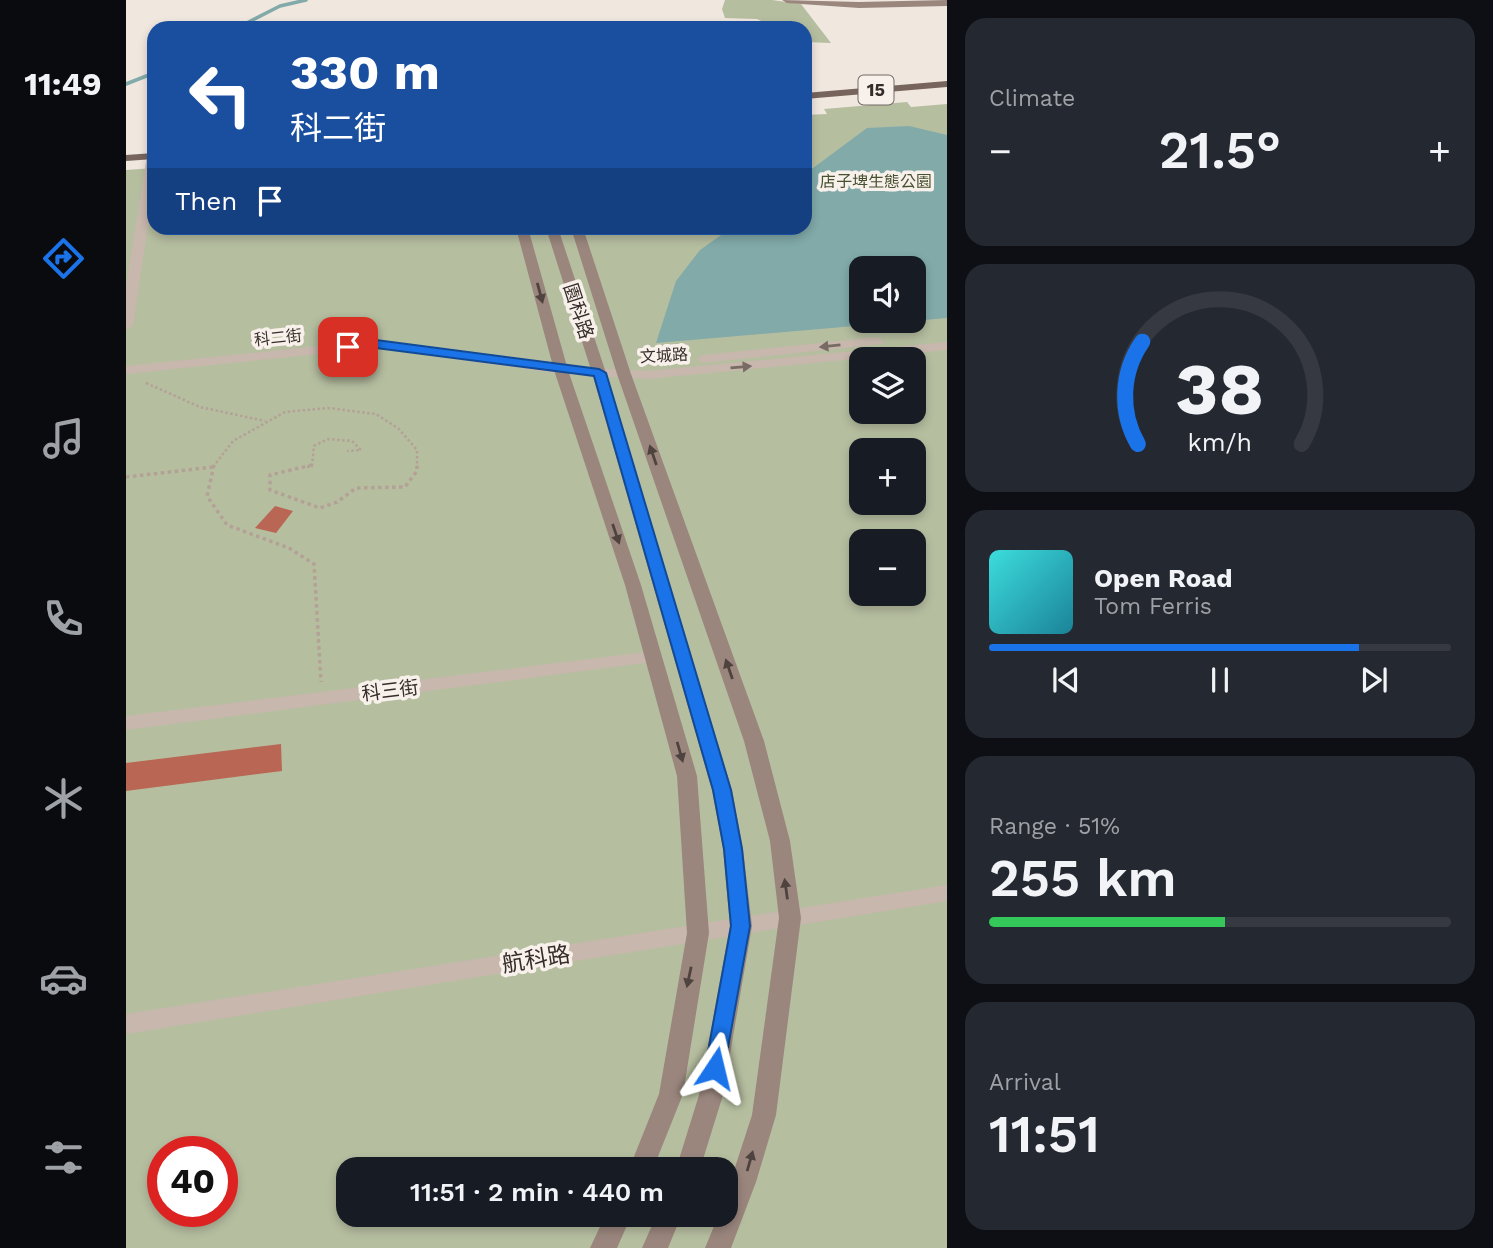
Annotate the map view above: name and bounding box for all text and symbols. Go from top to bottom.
text: 330 m [290,43,440,101]
icon: left [175,49,266,140]
text: 11:49 [24,65,102,103]
road number: 15 [858,76,894,104]
text: Climate [989,85,1075,112]
text: 科二街 [290,109,386,147]
text: 21.5° [1159,120,1281,181]
text: − [989,129,1012,173]
text: + [1428,129,1451,173]
park label: 店子埤生態公園 [820,172,932,191]
icon: arrive [251,182,289,220]
text: Then [175,186,237,216]
icon: directions [39,234,88,283]
map controls [849,256,926,606]
button: sound [849,256,926,333]
street label: 園科路 [559,280,598,342]
one-way arrow [535,282,546,304]
pin [318,317,378,377]
street label: 科二街 [253,326,303,349]
icon: arrive [329,328,367,366]
one-way arrow [819,341,841,352]
street label: 文城路 [640,345,688,366]
text: 38 [1176,346,1264,432]
button: layers [849,347,926,424]
one-way arrow [730,361,752,372]
icon: music [39,414,88,463]
text: km/h [1188,428,1252,457]
button: + [849,438,926,515]
one-way arrow [647,444,658,465]
one-way arrow [611,523,622,544]
button: − [849,529,926,606]
text: Open Road [1094,563,1232,593]
text: Tom Ferris [1094,593,1212,620]
icon: phone [39,594,88,643]
one-way arrow [723,659,734,680]
icon: previous [1047,661,1085,699]
icon: pause [1201,661,1239,699]
icon: next [1355,661,1393,699]
street label: 科三街 [360,676,420,705]
one-way arrow [676,741,686,762]
icon: climate [39,774,88,823]
text: Range · 51% [989,813,1120,840]
text: 255 km [989,848,1177,909]
one-way arrow [781,877,792,899]
street label: 航科路 [500,941,572,978]
icon: car [39,954,88,1003]
one-way arrow [683,966,694,988]
position arrow [678,1031,752,1105]
text: Arrival [989,1069,1061,1096]
text: 11:51 [989,1104,1100,1165]
icon: filters [39,1133,88,1182]
speed limit sign: 40 [147,1136,238,1227]
one-way arrow [746,1150,756,1171]
text: 11:51 · 2 min · 440 m [410,1177,664,1207]

